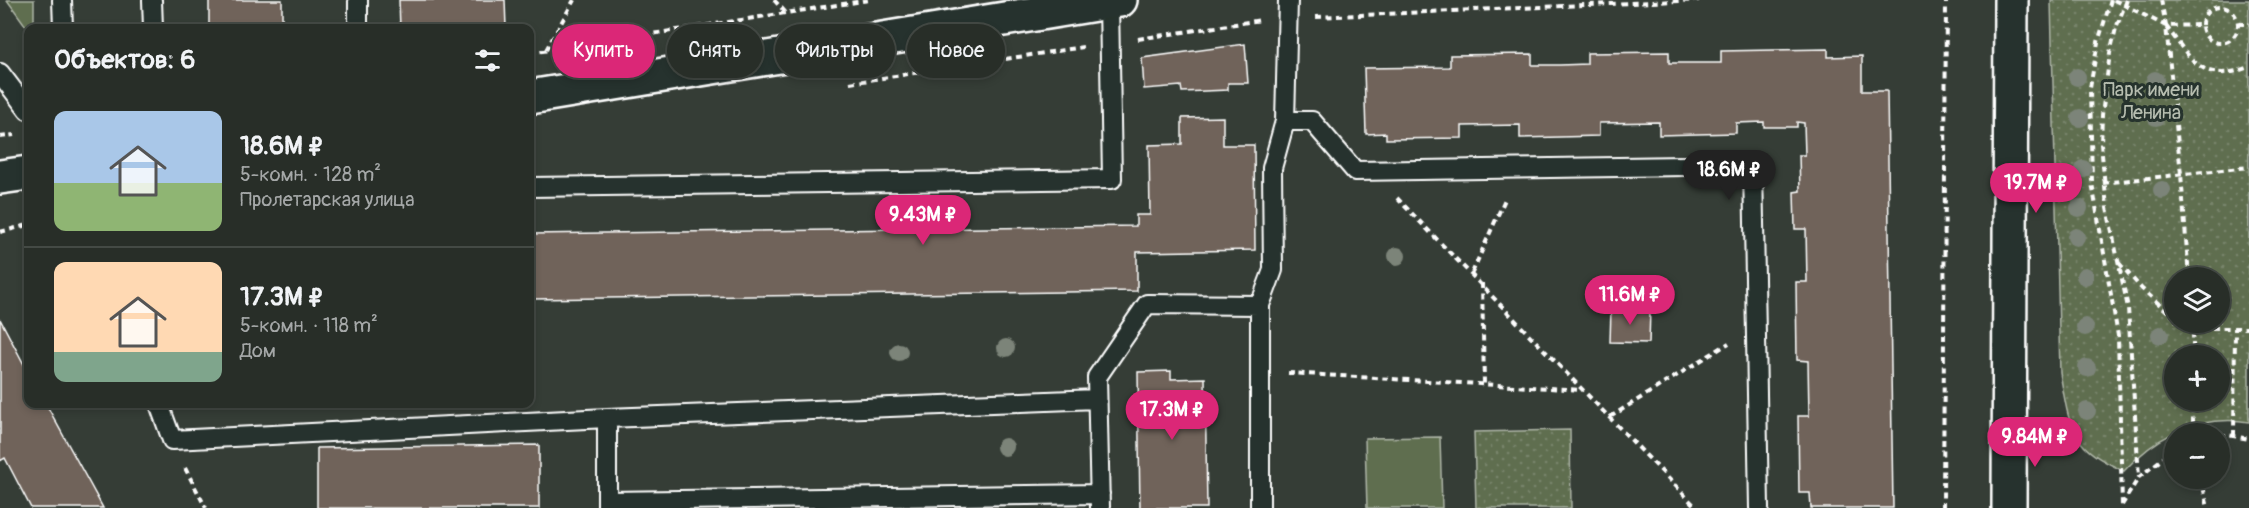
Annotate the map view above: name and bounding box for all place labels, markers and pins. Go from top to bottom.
pin: 18.6M ₽ [1674,150,1784,201]
pin: 19.7M ₽ [1981,163,2091,214]
pin: 9.43M ₽ [868,195,978,246]
pin: 11.6M ₽ [1575,275,1685,326]
pin: 17.3M ₽ [1117,390,1227,441]
pin: 9.84M ₽ [1980,417,2090,468]

